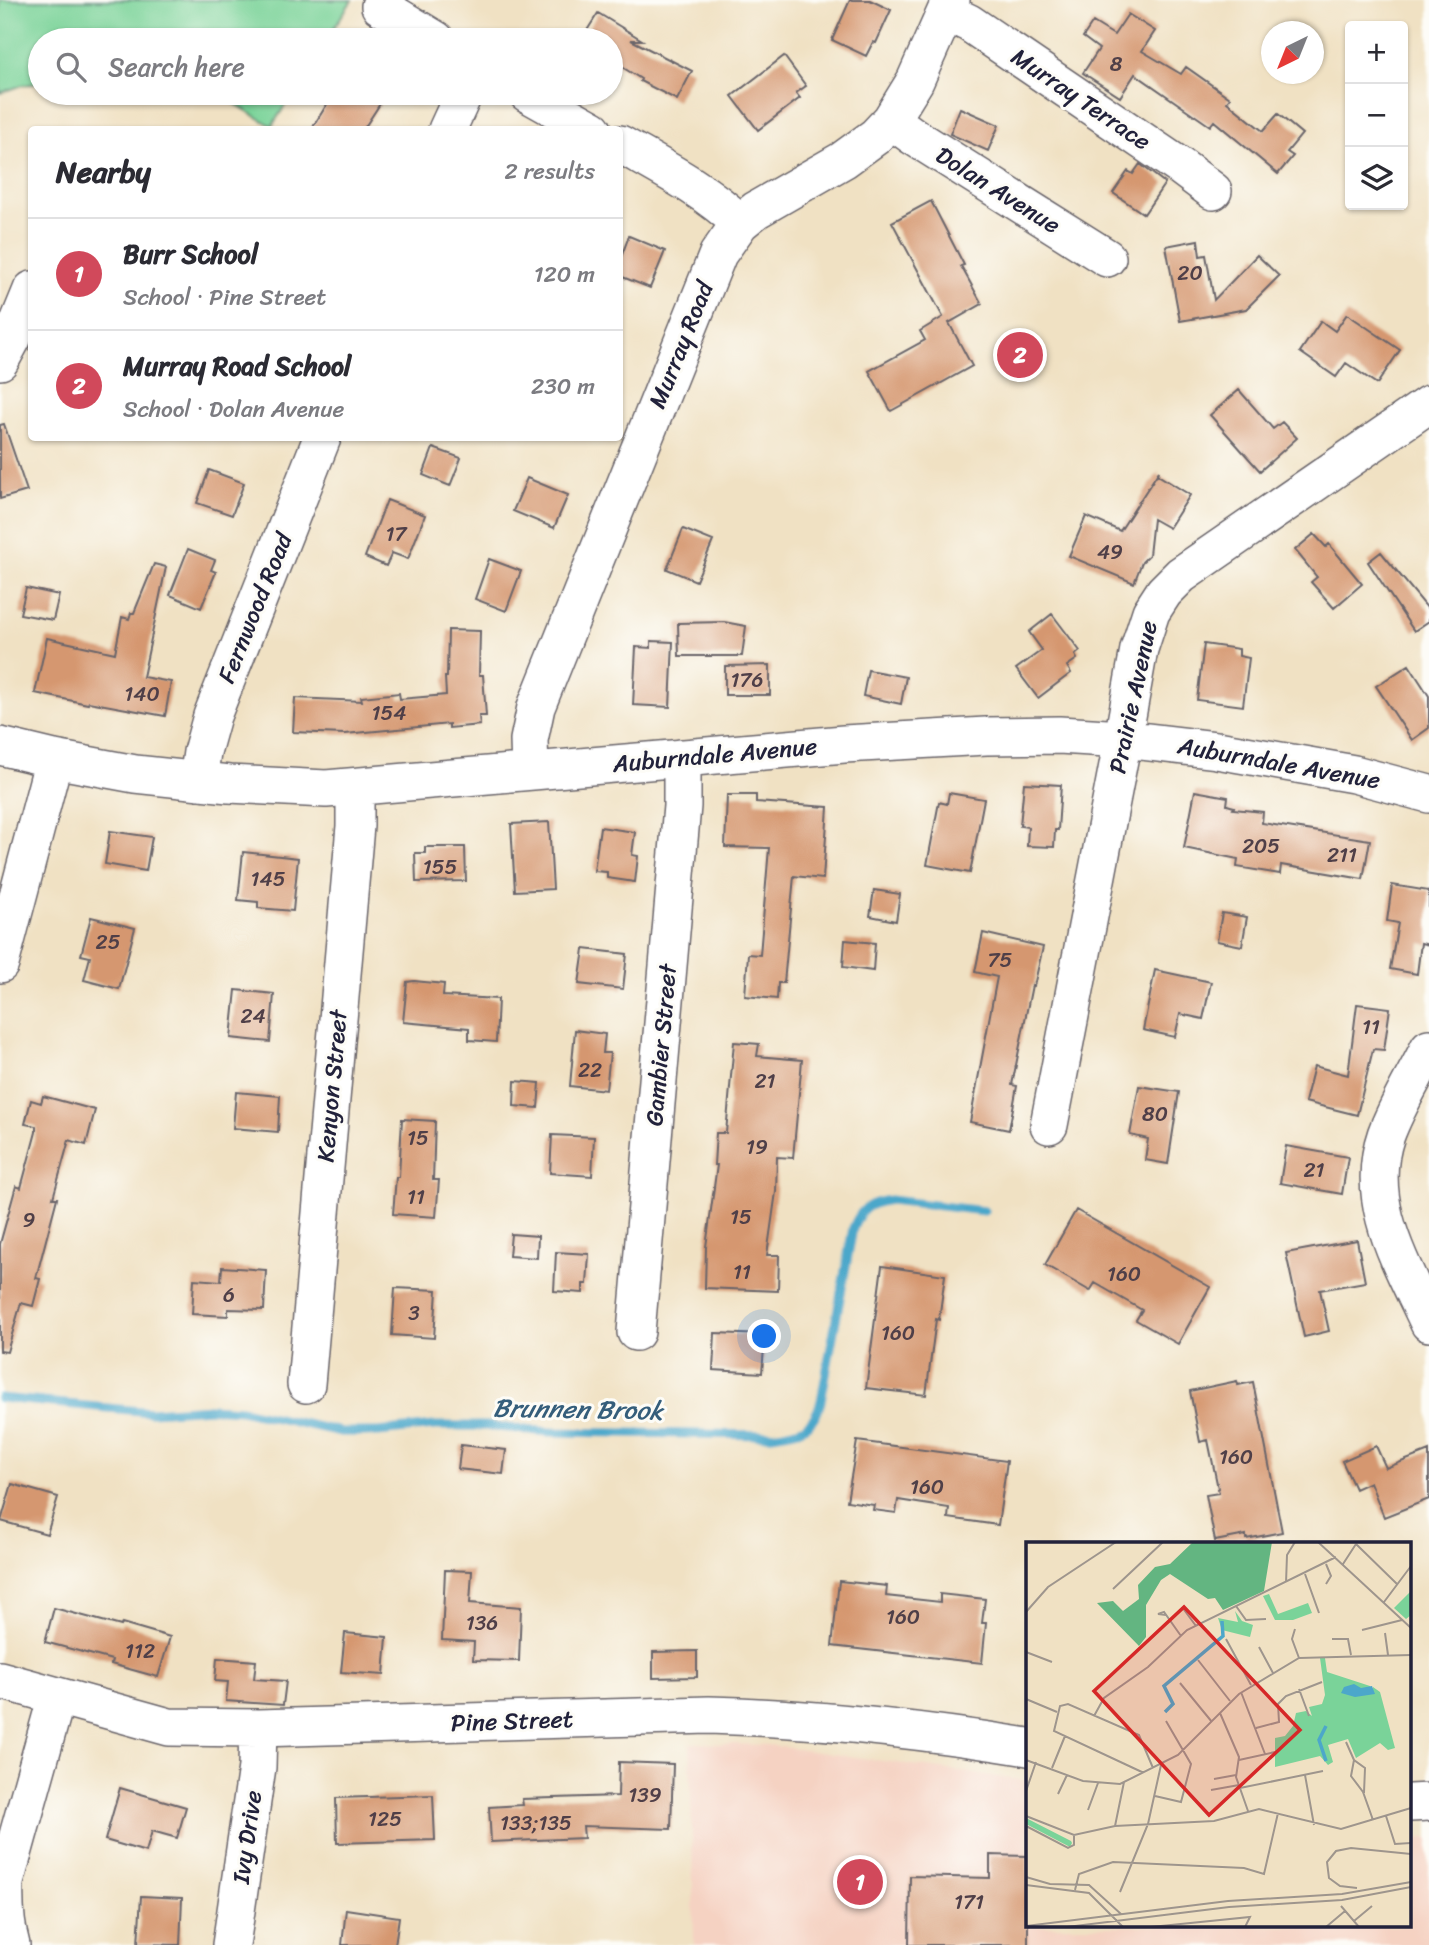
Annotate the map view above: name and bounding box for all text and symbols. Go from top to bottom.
north arrow [1261,21,1324,84]
map controls [1345,21,1408,210]
button: + [1345,21,1408,84]
search box [28,28,623,105]
street label: Murray Terrace [1002,36,1160,162]
text: Search here [108,44,245,90]
house number: 8 [1110,45,1123,83]
icon: search [52,48,90,86]
button: − [1345,84,1408,147]
street label: Dolan Avenue [927,135,1069,245]
text: Nearby [56,145,151,199]
button: layers [1345,147,1408,210]
text: 2 results [504,151,595,192]
text: Burr School [123,231,258,277]
text: 1 [74,254,84,295]
text: 120 m [534,254,595,295]
house number: 20 [1177,254,1203,292]
street label: Murray Road [636,273,726,415]
text: School · Pine Street [123,277,326,318]
pin: 2 [997,329,1043,381]
text: Murray Road School [123,343,351,389]
text: 2 [72,366,86,407]
text: 230 m [531,366,595,407]
text: School · Dolan Avenue [123,389,344,430]
house number: 17 [386,515,409,553]
street label: Fernwood Road [206,525,305,690]
house number: 49 [1097,533,1123,571]
street label: Prairie Avenue [1096,617,1170,777]
house number: 176 [731,661,763,699]
house number: 140 [124,675,160,713]
house number: 154 [372,694,406,732]
street label: Auburndale Avenue [1173,724,1384,801]
street label: Auburndale Avenue [610,725,819,785]
house number: 205 [1242,827,1280,865]
house number: 211 [1327,836,1357,874]
house number: 155 [423,848,458,886]
house number: 145 [251,860,286,898]
house number: 25 [96,923,121,961]
house number: 75 [988,941,1013,979]
street label: Gambier Street [633,961,689,1128]
house number: 24 [240,997,266,1035]
street label: Kenyon Street [304,1007,360,1164]
house number: 11 [1362,1008,1380,1046]
house number: 22 [578,1051,602,1089]
house number: 21 [754,1062,776,1100]
house number: 80 [1142,1095,1168,1133]
house number: 15 [407,1119,429,1157]
house number: 19 [746,1128,768,1166]
house number: 21 [1303,1151,1325,1189]
house number: 11 [407,1178,425,1216]
house number: 15 [730,1198,752,1236]
house number: 9 [23,1201,36,1239]
house number: 11 [733,1253,751,1291]
house number: 160 [1107,1255,1141,1293]
house number: 6 [223,1276,235,1314]
house number: 3 [408,1294,420,1332]
house number: 160 [881,1314,915,1352]
your location [747,1319,781,1353]
water label: Brunnen Brook [492,1385,666,1434]
house number: 160 [1219,1438,1253,1476]
house number: 160 [910,1468,944,1506]
inset map [1026,1542,1412,1927]
house number: 160 [886,1598,920,1636]
house number: 136 [466,1604,498,1642]
house number: 112 [125,1632,155,1670]
street label: Pine Street [450,1698,574,1744]
house number: 139 [628,1776,662,1814]
street label: Ivy Drive [220,1788,274,1887]
house number: 125 [368,1800,402,1838]
house number: 133;135 [500,1804,572,1842]
pin: 1 [837,1856,883,1908]
house number: 171 [954,1883,984,1921]

